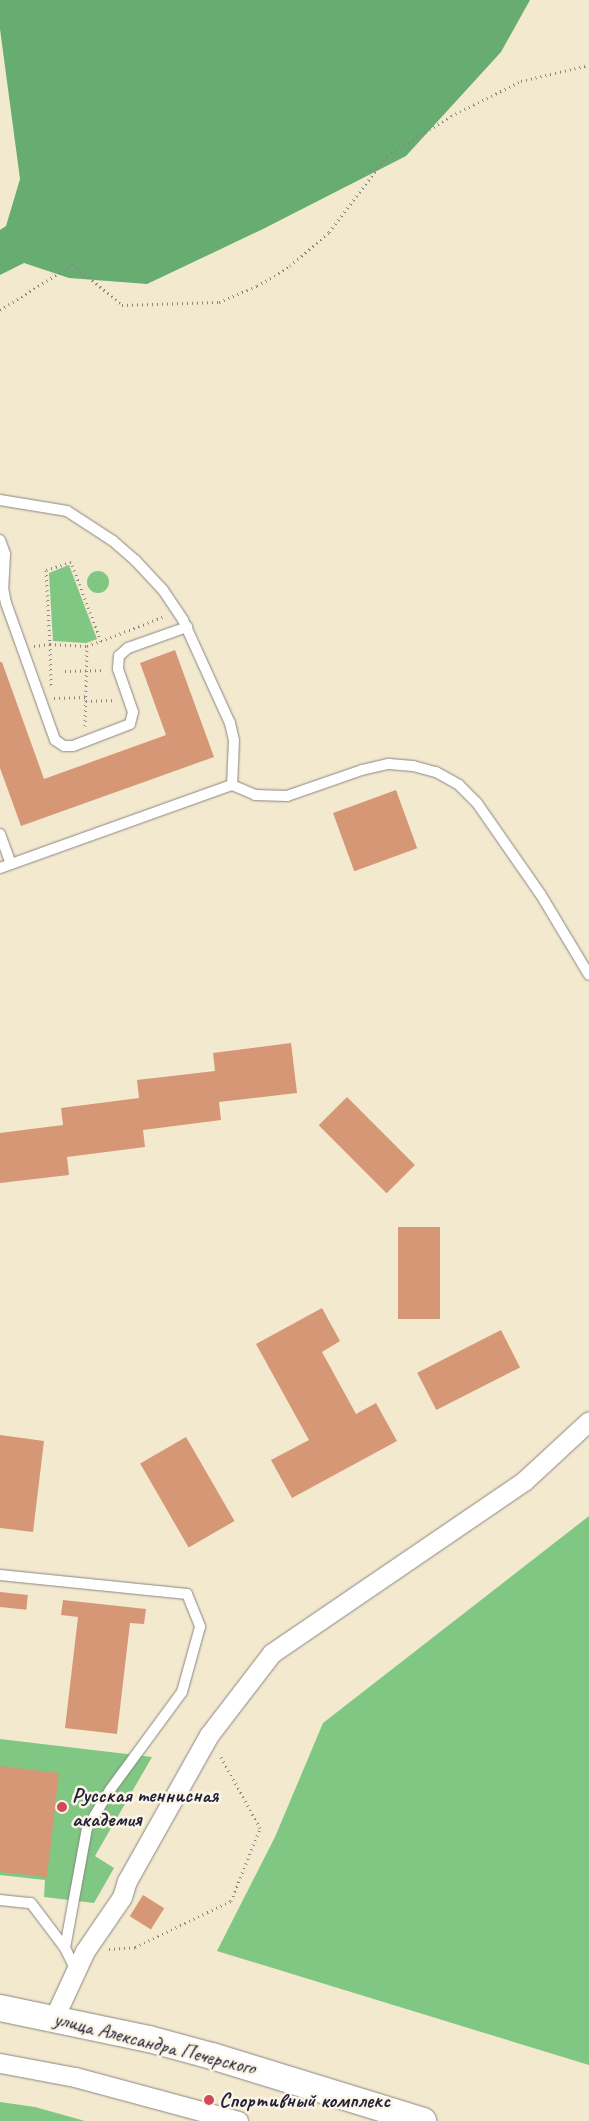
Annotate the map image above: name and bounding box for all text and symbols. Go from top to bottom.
place label: Русская теннисная академия [72,1782,218,1832]
marker: Русская теннисная академия [56,1801,68,1813]
street label: улица Александра Печерского [51,2006,259,2080]
place label: Спортивный комплекс [219,2087,390,2113]
marker: Спортивный комплекс [203,2094,215,2106]

